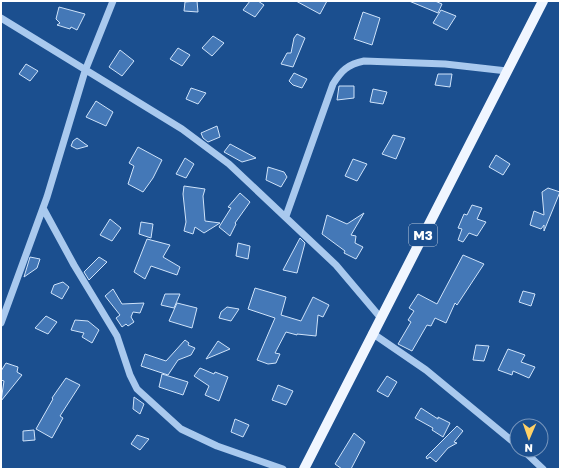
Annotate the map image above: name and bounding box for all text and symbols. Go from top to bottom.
road number: M3 [409,224,437,246]
north arrow [509,418,549,458]
text: N [524,442,533,455]

